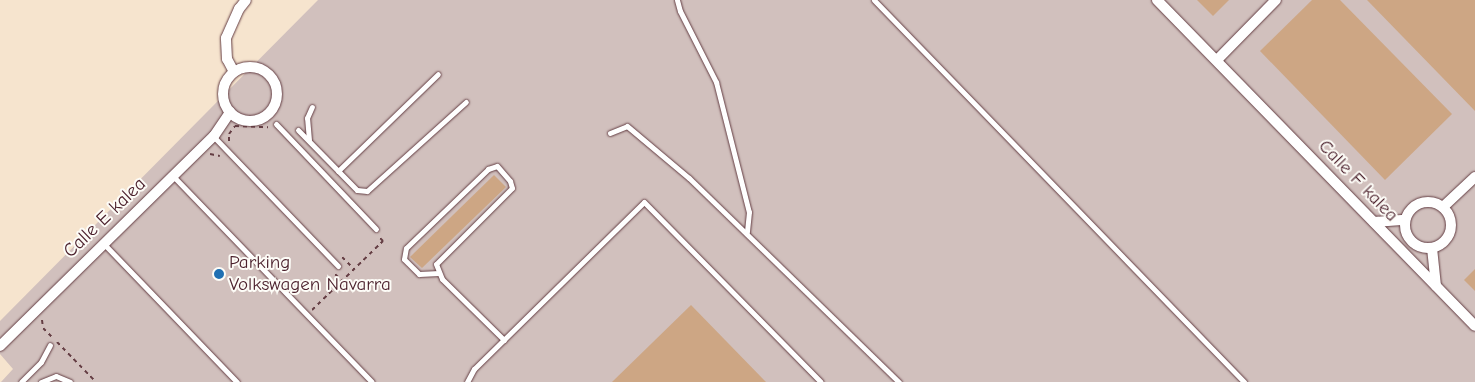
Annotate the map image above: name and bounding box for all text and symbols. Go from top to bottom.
street label: Calle F kalea [1313,135,1403,227]
street label: Calle E kalea [59,173,151,263]
place label: Parking Volkswagen Navarra [229,252,391,296]
marker: Parking Volkswagen Navarra [213,268,225,280]

